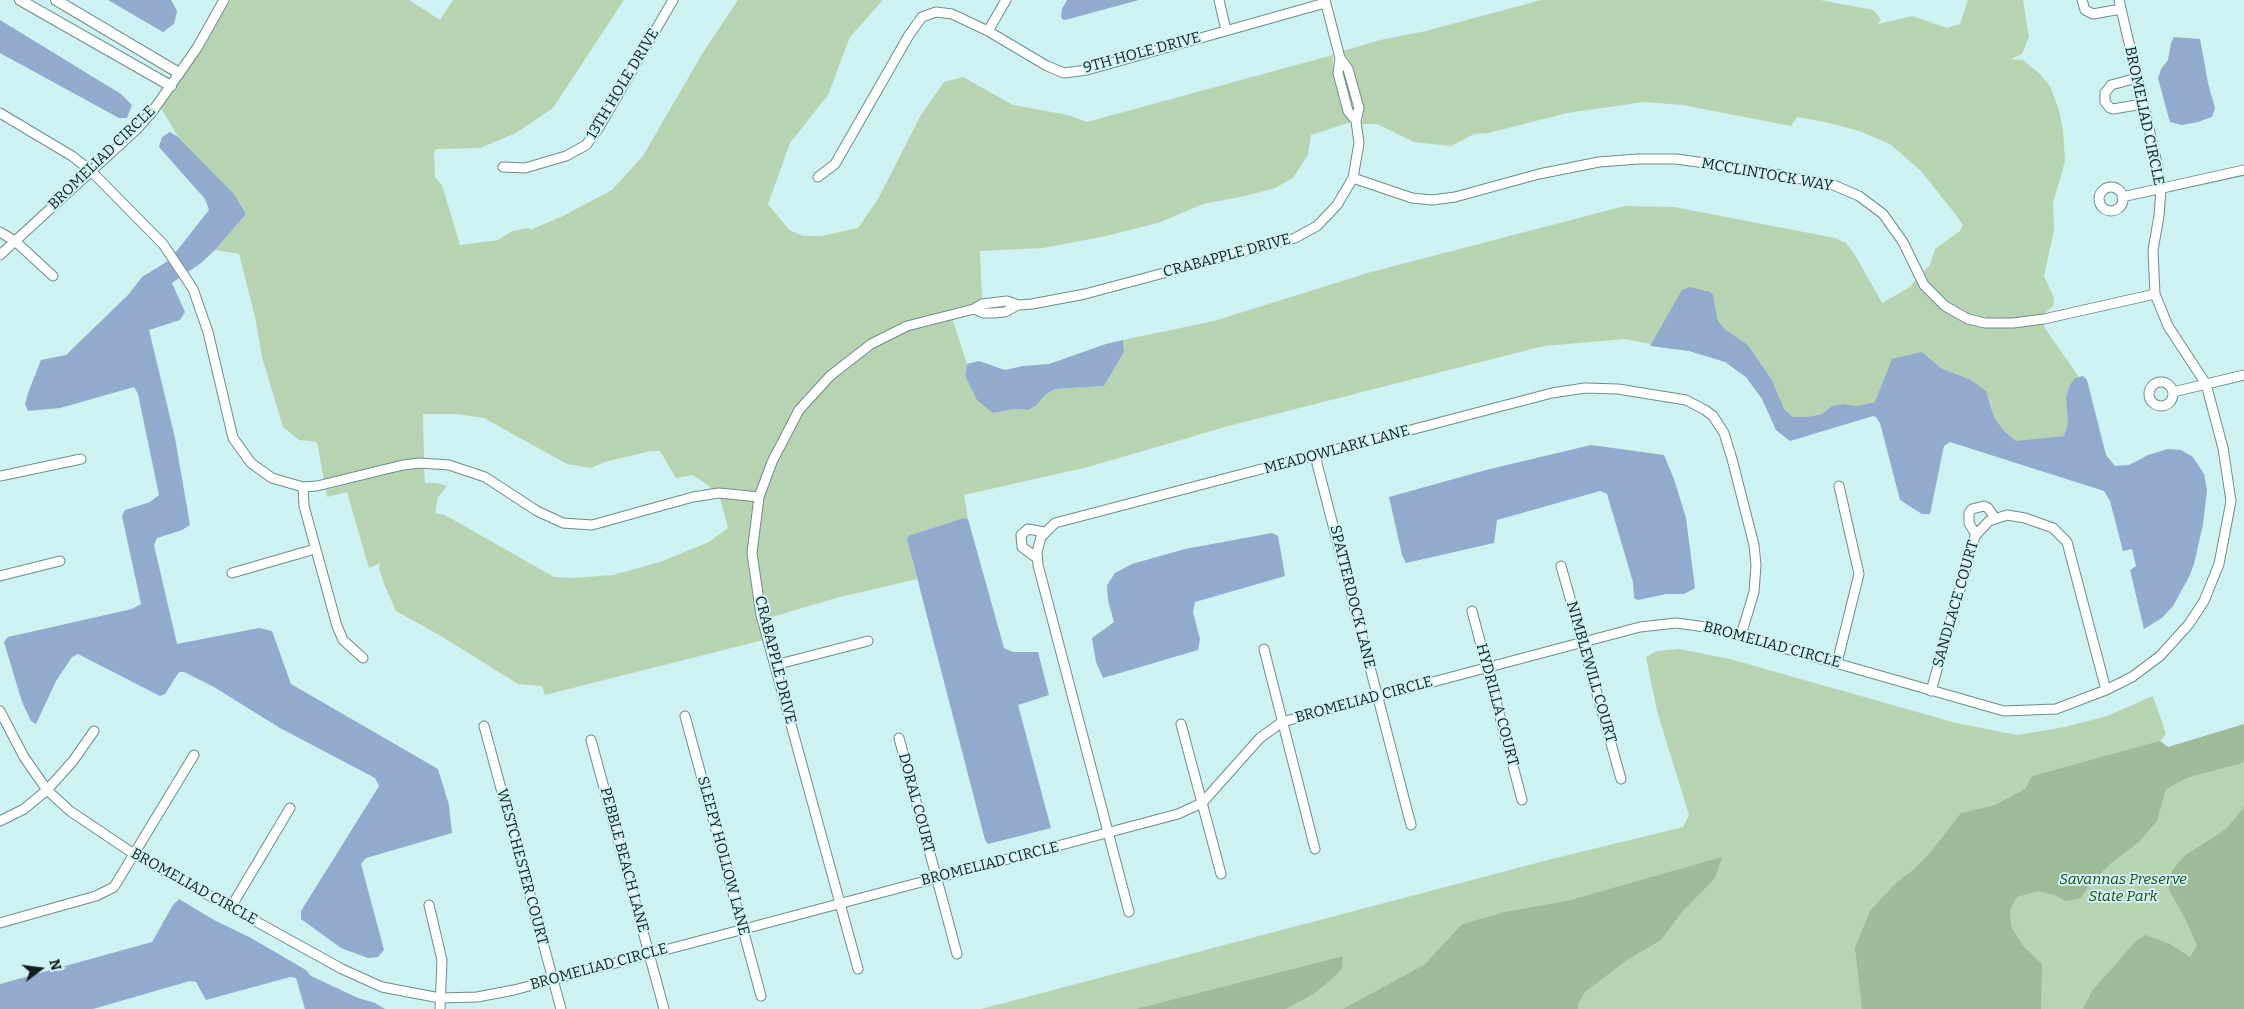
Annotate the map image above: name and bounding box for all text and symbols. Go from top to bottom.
street label: 13TH HOLE DRIVE [583,25,663,143]
street label: 9TH HOLE DRIVE [1081,29,1203,77]
street label: BROMELIAD CIRCLE [2120,45,2168,187]
street label: BROMELIAD CIRCLE [45,102,159,214]
street label: MCCLINTOCK WAY [1700,155,1834,195]
street label: CRABAPPLE DRIVE [1161,230,1293,282]
street label: MEADOWLARK LANE [1262,422,1412,478]
street label: SPATTERDOCK LANE [1325,523,1379,671]
street label: SANDLACE COURT [1929,538,1983,670]
street label: CRABAPPLE DRIVE [750,594,800,726]
street label: NIMBLEWILL COURT [1562,599,1620,745]
street label: BROMELIAD CIRCLE [1701,618,1843,672]
street label: HYDRILLA COURT [1472,642,1522,768]
street label: BROMELIAD CIRCLE [1293,673,1435,727]
street label: DORAL COURT [894,751,938,855]
street label: SLEEPY HOLLOW LANE [693,774,753,938]
street label: PEBBLE BEACH LANE [596,785,652,935]
street label: WESTCHESTER COURT [492,787,552,947]
street label: BROMELIAD CIRCLE [919,838,1061,890]
street label: BROMELIAD CIRCLE [128,845,260,929]
park label: Savannas Preserve State Park [2059,871,2187,906]
street label: BROMELIAD CIRCLE [528,940,670,994]
north arrow [15,944,65,994]
text: N [45,958,65,972]

